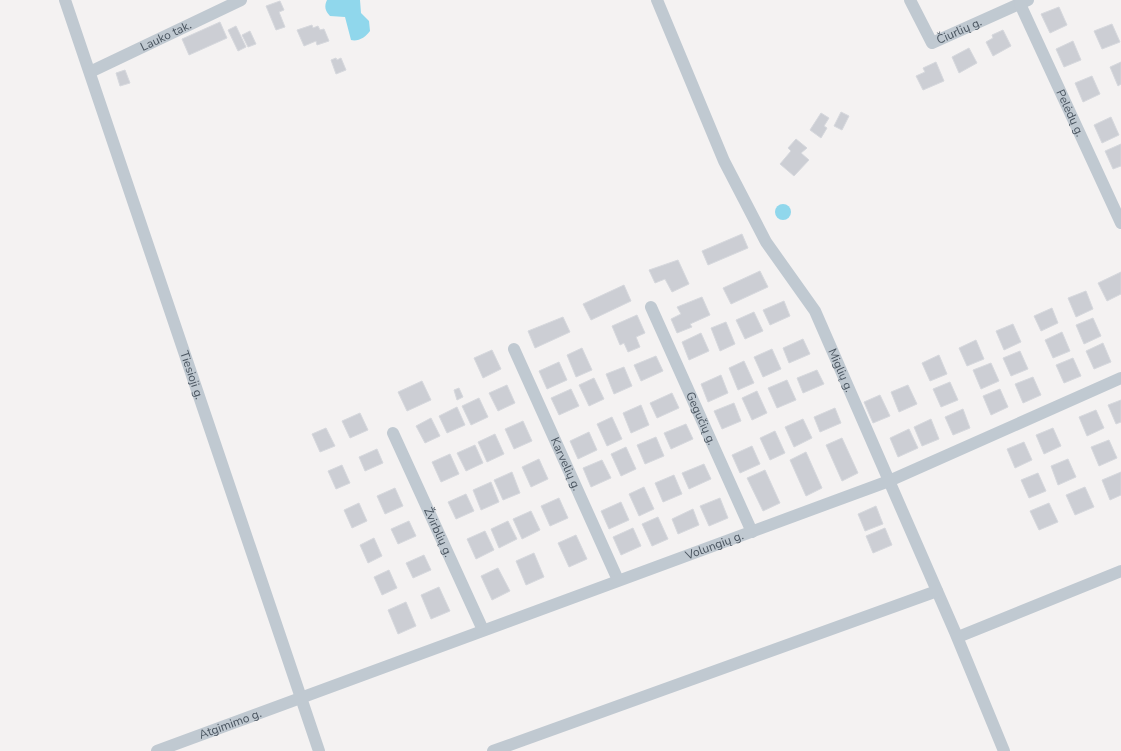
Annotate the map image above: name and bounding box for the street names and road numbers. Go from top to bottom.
street label: Čiurlių g. [934,14,984,48]
street label: Lauko tak. [138,17,194,55]
street label: Pelėdų g. [1052,87,1088,139]
street label: Miglių g. [824,346,857,395]
street label: Tiesioji g. [176,349,207,401]
street label: Gegučių g. [682,389,720,448]
street label: Karvelių g. [547,435,585,493]
street label: Žvirblių g. [420,505,457,560]
street label: Volungių g. [682,527,746,564]
street label: Atgimimo g. [197,705,264,743]

